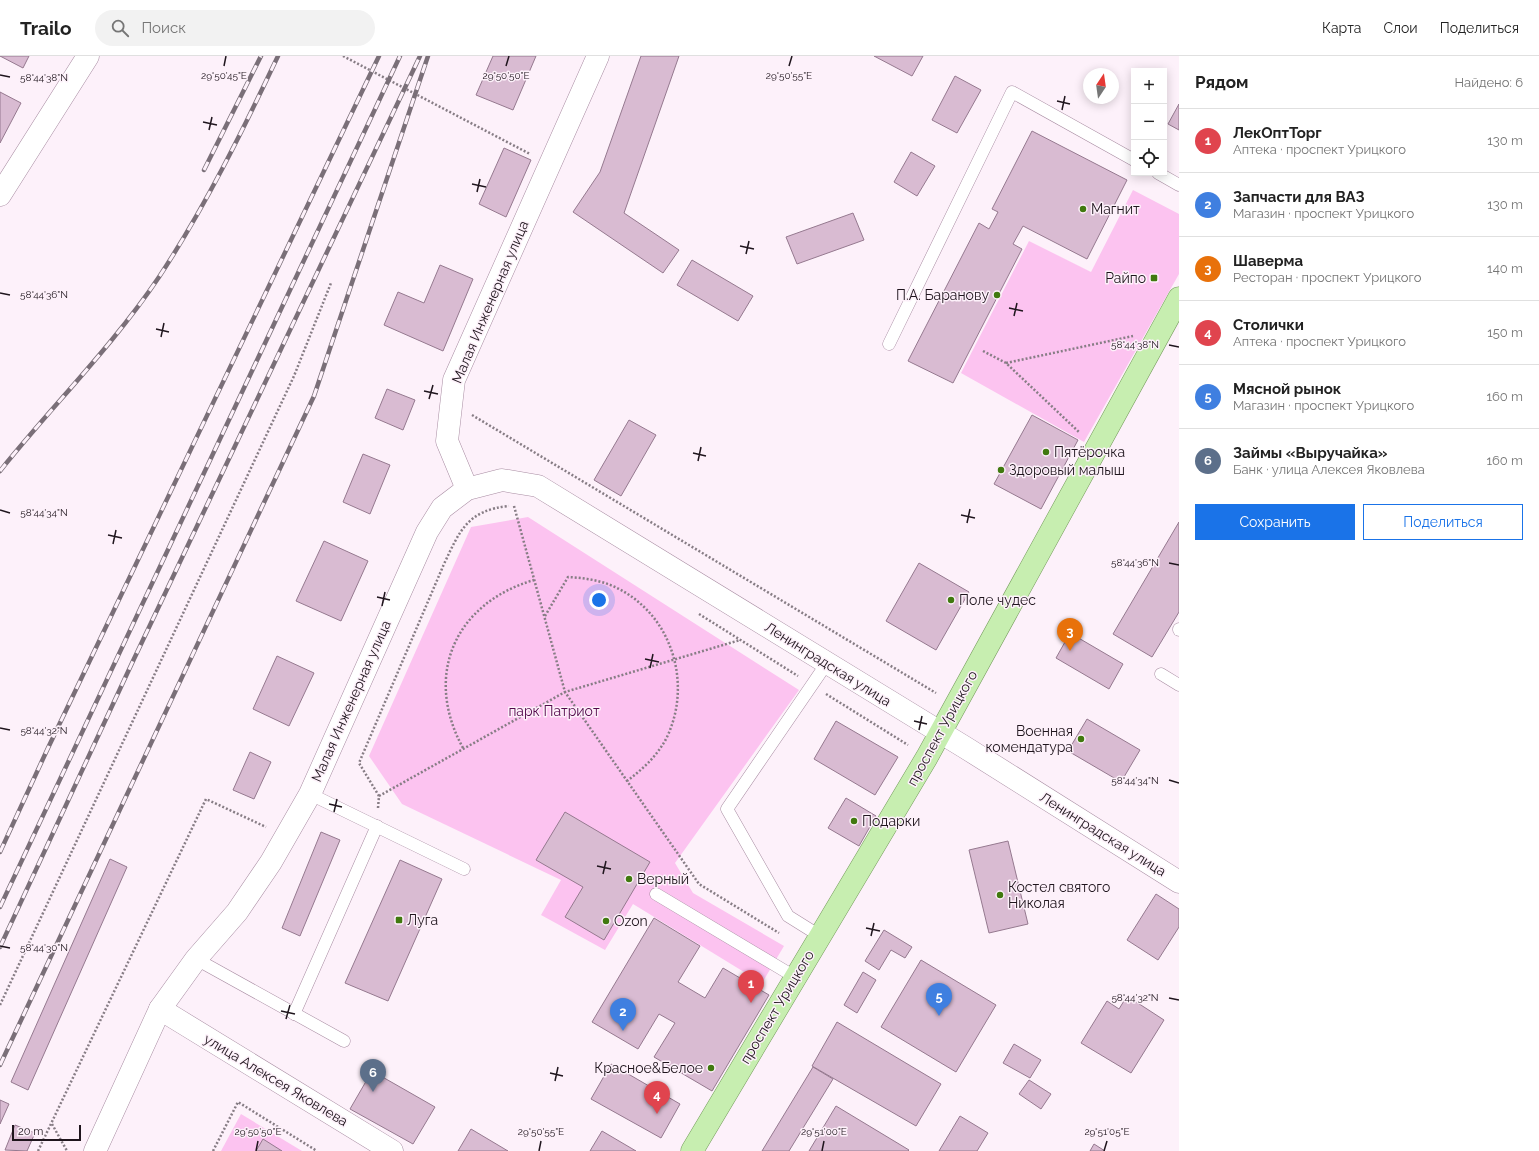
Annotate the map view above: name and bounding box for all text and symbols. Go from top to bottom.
search box [95,10,375,46]
text: Trailo [20,17,71,39]
icon: search [109,17,131,39]
text: Поиск [141,19,186,37]
text: Карта [1322,20,1361,36]
text: Слои [1383,20,1418,36]
text: Поделиться [1440,20,1519,36]
north arrow [1083,68,1119,104]
map controls [1131,68,1167,176]
button: + [1131,68,1167,104]
text: 29°50'45"E [201,70,247,81]
text: 29°50'50"E [482,70,530,81]
text: 29°50'55"E [766,70,812,81]
text: 58°44'38"N [20,72,68,83]
text: Рядом [1195,72,1248,92]
text: Найдено: 6 [1455,75,1523,90]
button: − [1131,104,1167,140]
text: ЛекОптТорг [1233,124,1322,142]
text: 1 [1205,133,1211,148]
text: 130 m [1487,133,1523,148]
button: locate [1131,140,1167,176]
text: Аптека · проспект Урицкого [1233,142,1406,157]
text: Запчасти для ВАЗ [1233,188,1365,206]
text: 2 [1204,197,1212,212]
text: 130 m [1487,197,1523,212]
place label: Магнит [1091,201,1140,217]
marker: Магнит [1078,204,1088,214]
text: Магазин · проспект Урицкого [1233,206,1414,221]
street label: Малая Инженерная улица [448,218,532,386]
text: Шаверма [1233,252,1303,270]
text: 3 [1204,261,1212,276]
text: 140 m [1487,261,1523,276]
place label: Райпо [1105,270,1146,286]
text: Ресторан · проспект Урицкого [1233,270,1422,285]
marker: Райпо [1149,273,1159,283]
place label: П.А. Баранову [896,287,989,303]
text: 58°44'36"N [20,289,68,300]
marker: П.А. Баранову [992,290,1002,300]
text: Столички [1233,316,1304,334]
text: 4 [1204,325,1212,340]
text: 150 m [1487,325,1523,340]
text: Аптека · проспект Урицкого [1233,334,1406,349]
text: 58°44'38"N [1111,339,1159,350]
text: Мясной рынок [1233,380,1341,398]
text: 5 [1204,389,1212,404]
text: 160 m [1486,389,1523,404]
text: Магазин · проспект Урицкого [1233,398,1414,413]
place label: Пятёрочка [1054,444,1125,460]
text: Займы «Выручайка» [1233,444,1388,462]
marker: Пятёрочка [1041,447,1051,457]
text: 6 [1204,453,1212,468]
text: 160 m [1486,453,1523,468]
place label: Здоровый малыш [1009,462,1125,478]
text: Банк · улица Алексея Яковлева [1233,462,1425,477]
marker: Здоровый малыш [996,465,1006,475]
button: Сохранить [1195,504,1355,540]
button: Поделиться [1363,504,1523,540]
text: 58°44'34"N [20,507,68,518]
text: 58°44'36"N [1111,557,1159,568]
your location [589,590,609,610]
place label: Поле чудес [959,592,1036,608]
marker: Поле чудес [946,595,956,605]
street label: Малая Инженерная улица [308,618,394,784]
pin: 3 [1057,618,1083,651]
street label: Ленинградская улица [762,619,894,709]
street label: проспект Урицкого [904,668,980,788]
park label: парк Патриот [508,703,600,719]
place label: Военная комендатура [985,723,1073,755]
text: 58°44'32"N [20,725,68,736]
marker: Военная комендатура [1076,734,1086,744]
text: 58°44'34"N [1111,775,1159,786]
street label: Ленинградская улица [1037,789,1169,879]
place label: Подарки [862,813,920,829]
marker: Подарки [849,816,859,826]
place label: Верный [637,871,689,887]
marker: Верный [624,874,634,884]
place label: Костел святого Николая [1008,879,1110,911]
marker: Костел святого Николая [995,890,1005,900]
place label: Луга [407,912,438,928]
place label: Ozon [614,913,648,929]
marker: Луга [394,915,404,925]
marker: Ozon [601,916,611,926]
text: 58°44'30"N [20,942,68,953]
street label: проспект Урицкого [737,947,817,1067]
pin: 1 [738,970,764,1003]
pin: 5 [926,983,952,1016]
text: 58°44'32"N [1111,992,1159,1003]
pin: 2 [610,998,636,1031]
street label: улица Алексея Яковлева [201,1031,351,1129]
pin: 6 [360,1059,386,1092]
place label: Красное&Белое [594,1060,703,1076]
marker: Красное&Белое [706,1063,716,1073]
pin: 4 [644,1081,670,1114]
scale bar [12,1123,81,1142]
text: 20 m [18,1125,43,1138]
text: 29°50'50"E [234,1126,282,1137]
text: 29°50'55"E [518,1126,564,1137]
text: 29°51'00"E [801,1126,847,1137]
text: 29°51'05"E [1084,1126,1130,1137]

